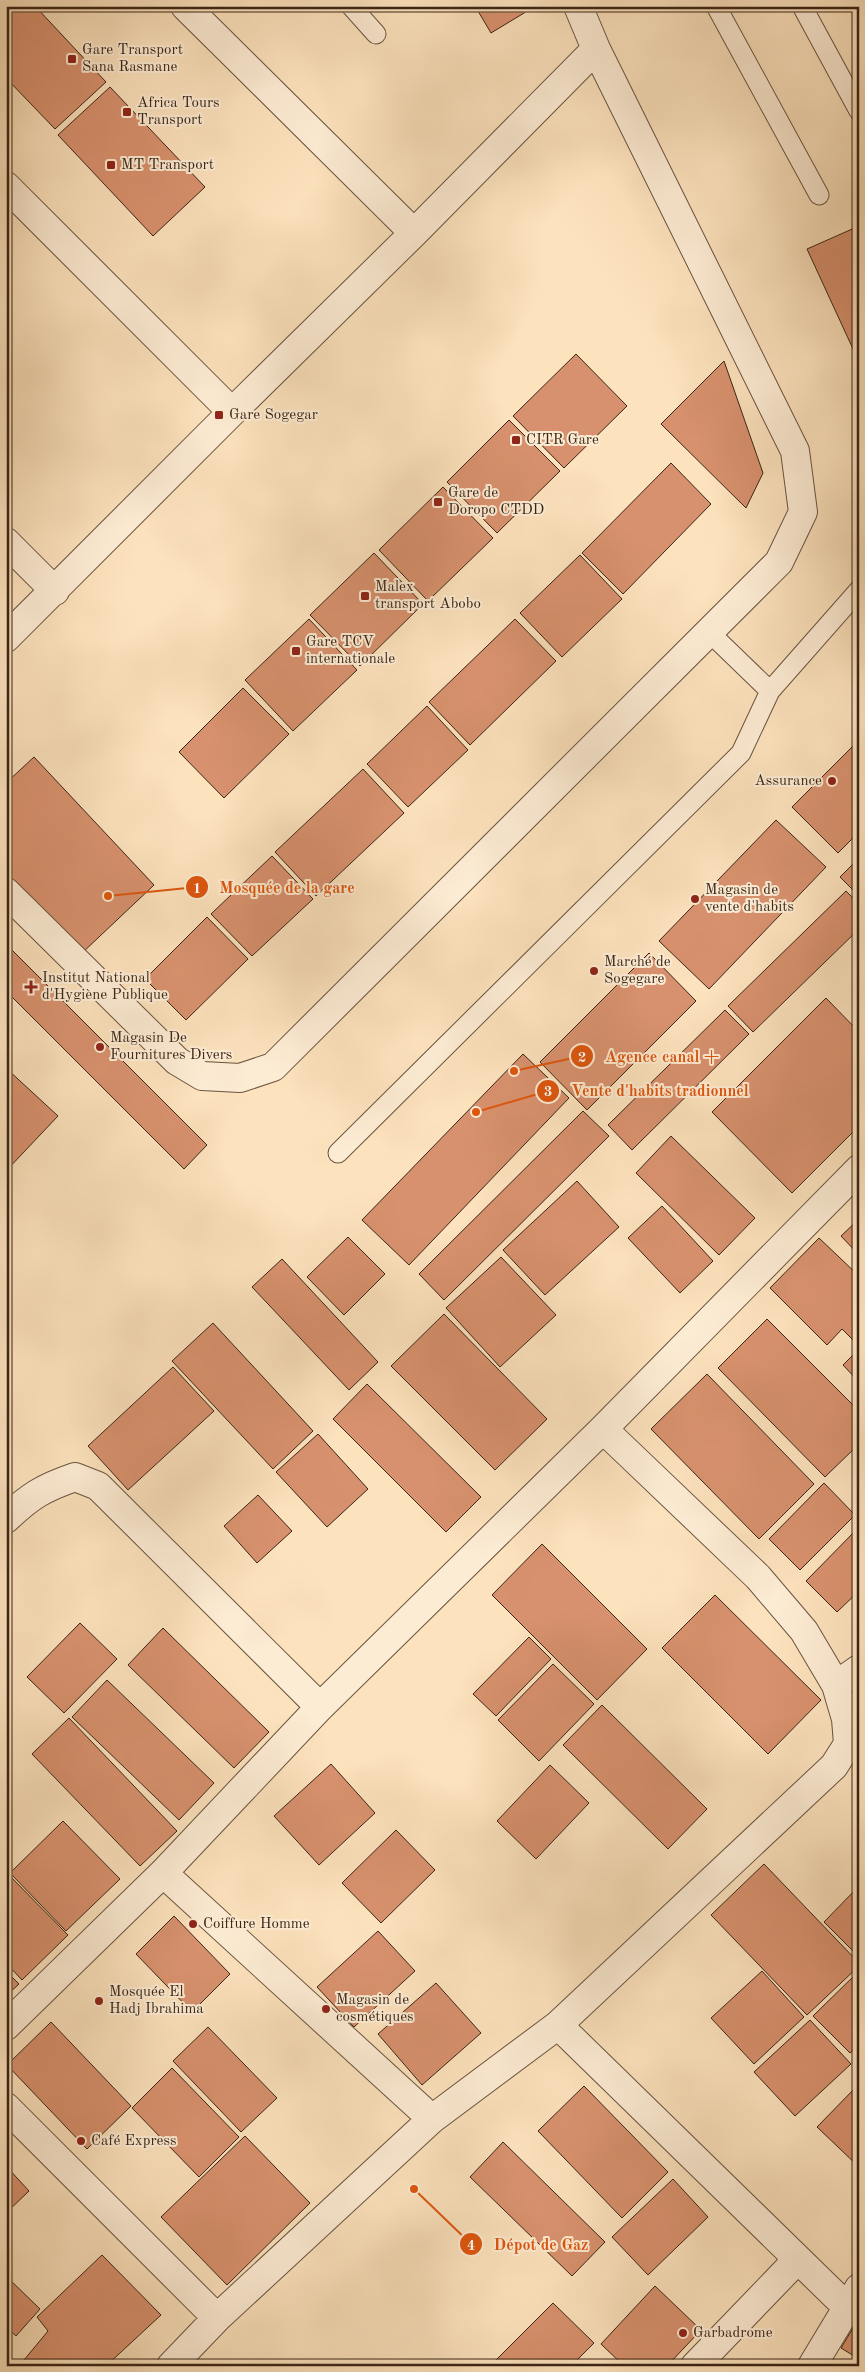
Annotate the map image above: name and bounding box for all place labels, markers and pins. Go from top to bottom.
place label: Gare Transport Sana Rasmane [82,43,183,75]
marker: Gare Transport Sana Rasmane [66,53,78,65]
place label: Africa Tours Transport [137,96,220,128]
marker: Africa Tours Transport [121,106,133,118]
place label: MT Transport [121,158,214,173]
marker: MT Transport [105,159,117,171]
place label: Gare Sogegar [229,408,318,423]
marker: Gare Sogegar [213,409,225,421]
place label: CITR Gare [526,433,599,448]
marker: CITR Gare [510,434,522,446]
place label: Gare de Doropo CTDD [448,486,544,518]
marker: Gare de Doropo CTDD [432,496,444,508]
place label: Malex transport Abobo [375,580,481,612]
marker: Malex transport Abobo [359,590,371,602]
place label: Gare TCV internationale [306,635,395,667]
marker: Gare TCV internationale [290,645,302,657]
place label: Assurance [754,774,822,789]
marker: Assurance [826,775,838,787]
callout: Mosquée de la gare [184,872,365,903]
place label: Magasin de vente d'habits [705,883,794,915]
marker: Magasin de vente d'habits [689,893,701,905]
place label: Marché de Sogegare [604,955,671,987]
marker: Marché de Sogegare [588,965,600,977]
place label: Institut National d'Hygiène Publique [42,971,168,1003]
marker: Institut National d'Hygiène Publique [24,980,38,994]
place label: Magasin De Fournitures Divers [110,1031,232,1063]
marker: Magasin De Fournitures Divers [94,1041,106,1053]
callout: Agence canal + [570,1041,729,1072]
callout: Vente d'habits tradionnel [536,1075,759,1106]
place label: Coiffure Homme [203,1917,310,1932]
marker: Coiffure Homme [187,1918,199,1930]
place label: Mosquée El Hadj Ibrahima [109,1985,204,2017]
place label: Magasin de cosmétiques [336,1993,414,2025]
marker: Mosquée El Hadj Ibrahima [93,1995,105,2007]
marker: Magasin de cosmétiques [320,2003,332,2015]
place label: Café Express [91,2134,177,2149]
marker: Café Express [75,2135,87,2147]
callout: Dépot de Gaz [459,2229,599,2260]
place label: Garbadrome [693,2326,773,2341]
marker: Garbadrome [677,2327,689,2339]

